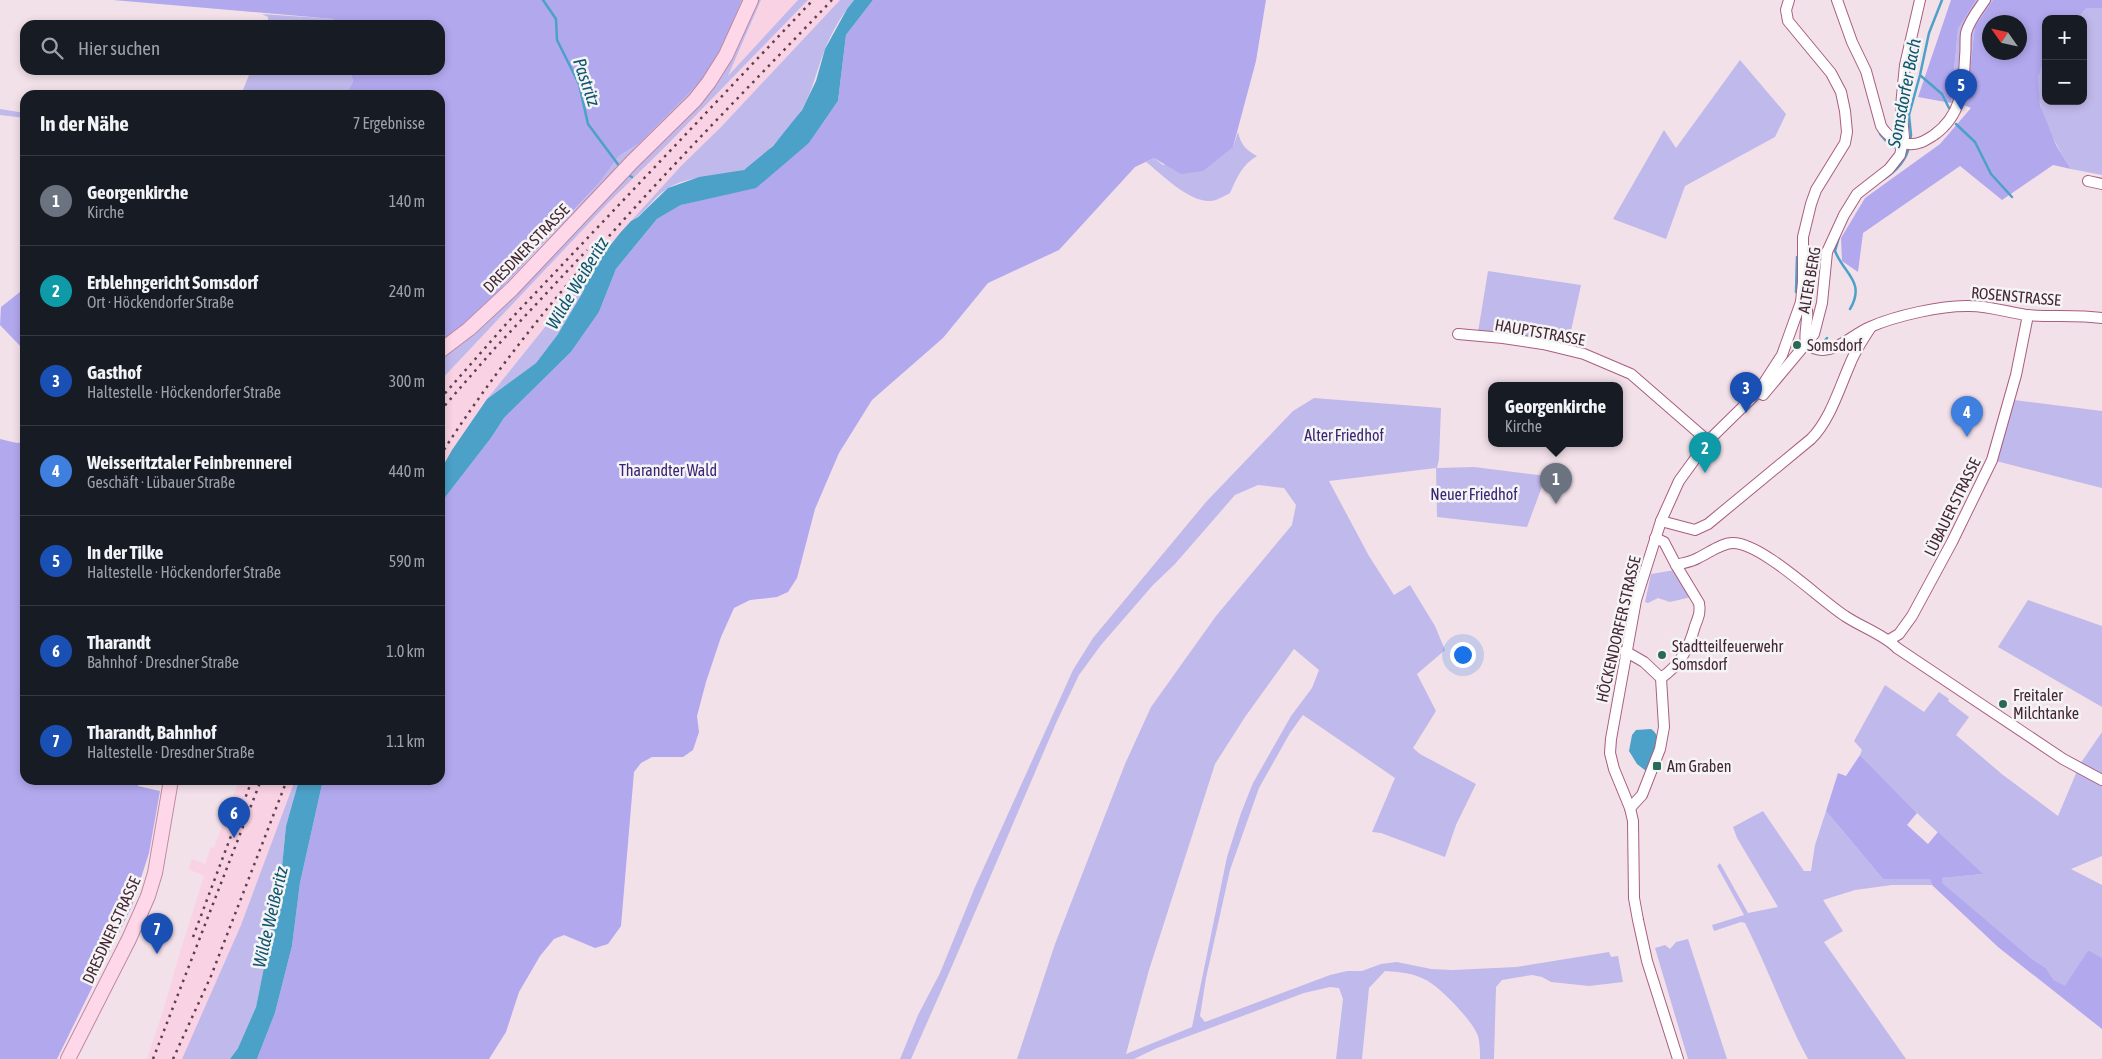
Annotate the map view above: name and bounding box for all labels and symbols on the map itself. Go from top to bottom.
north arrow [1982,15,2027,60]
water label: Somsdorfer Bach [1883,36,1925,150]
water label: Pastritz [569,55,605,109]
pin: 5 [1945,69,1977,110]
street label: DRESDNER STRASSE [479,200,573,296]
water label: Wilde Weißeritz [541,233,613,333]
street label: ALTER BERG [1794,245,1824,315]
street label: ROSENSTRASSE [1970,283,2062,309]
street label: HAUPTSTRASSE [1493,315,1587,349]
place label: Somsdorf [1807,336,1863,354]
marker: Somsdorf [1791,339,1803,351]
pin: 3 [1730,372,1762,413]
pin: 4 [1951,396,1983,437]
park label: Alter Friedhof [1304,426,1384,444]
pin: 2 [1689,432,1721,473]
street label: LÜBAUER STRASSE [1920,455,1984,559]
park label: Tharandter Wald [619,461,717,479]
pin: 1 [1540,463,1572,504]
park label: Neuer Friedhof [1430,485,1518,503]
street label: HÖCKENDORFER STRASSE [1592,554,1644,704]
place label: Stadtteilfeuerwehr Somsdorf [1672,637,1783,673]
your location [1450,642,1476,668]
marker: Stadtteilfeuerwehr Somsdorf [1656,649,1668,661]
place label: Freitaler Milchtanke [2013,686,2079,722]
marker: Freitaler Milchtanke [1997,698,2009,710]
place label: Am Graben [1667,757,1731,775]
marker: Am Graben [1651,760,1663,772]
pin: 6 [218,797,250,838]
water label: Wilde Weißeritz [248,864,292,970]
street label: DRESDNER STRASSE [78,874,144,986]
pin: 7 [141,913,173,954]

